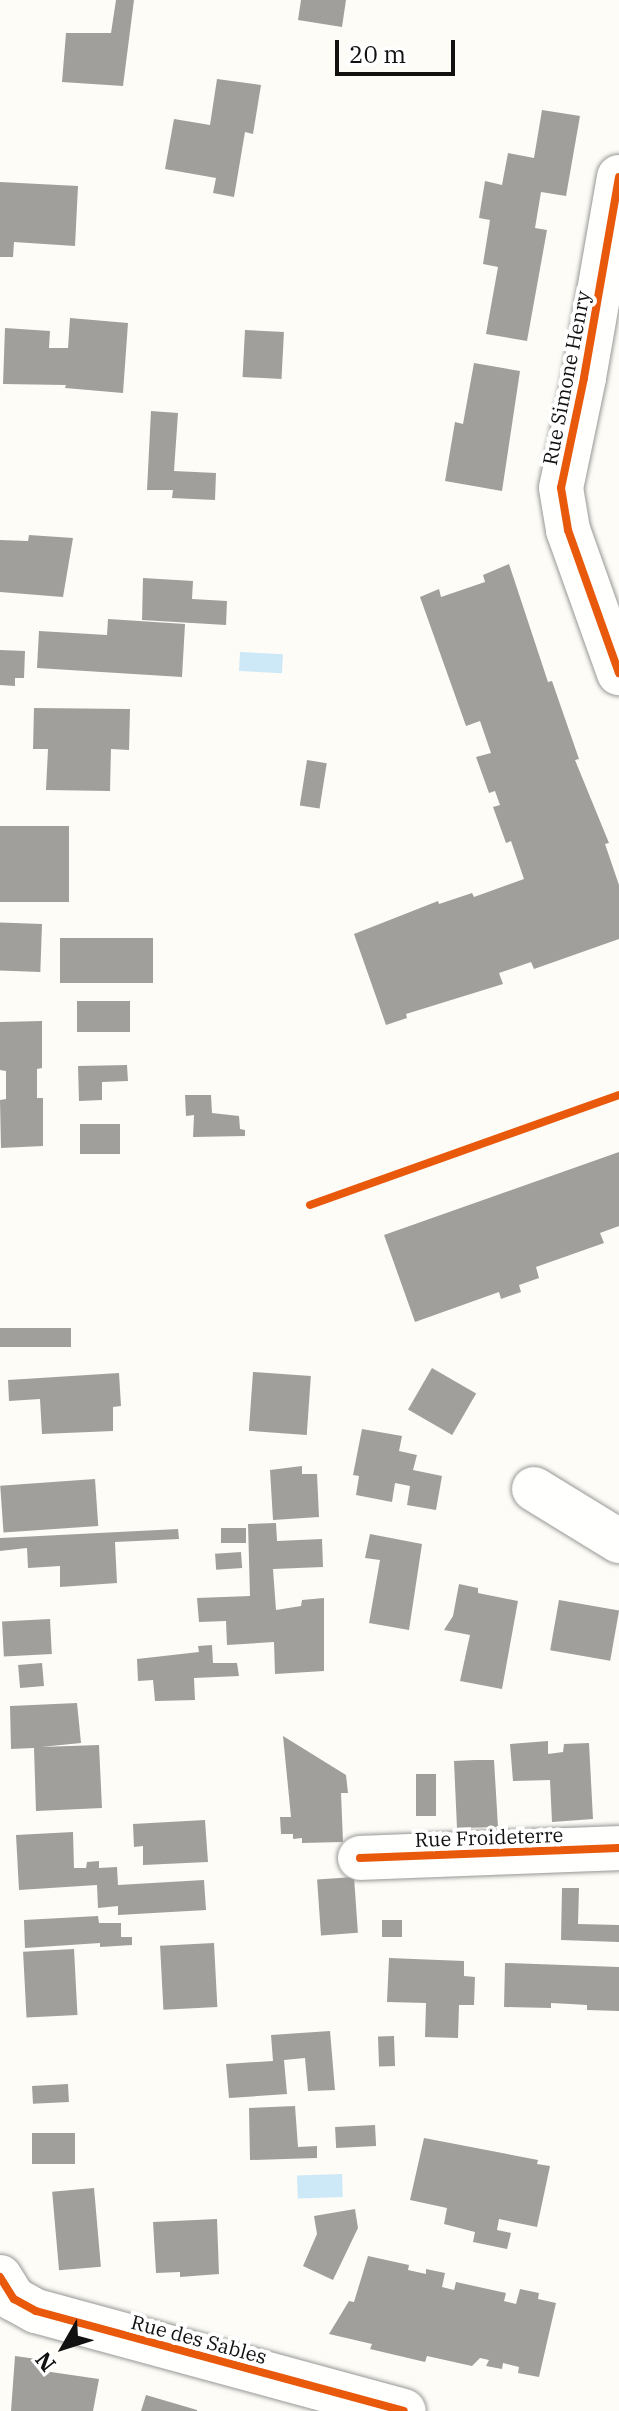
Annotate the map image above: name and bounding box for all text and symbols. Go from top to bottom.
scale bar [339,24,459,74]
text: 20 m [349,38,406,70]
street label: Rue Simone Henry [537,289,595,467]
street label: Rue Froideterre [414,1822,564,1852]
north arrow [24,2307,104,2387]
street label: Rue des Sables [129,2309,269,2369]
text: N [28,2347,62,2378]

